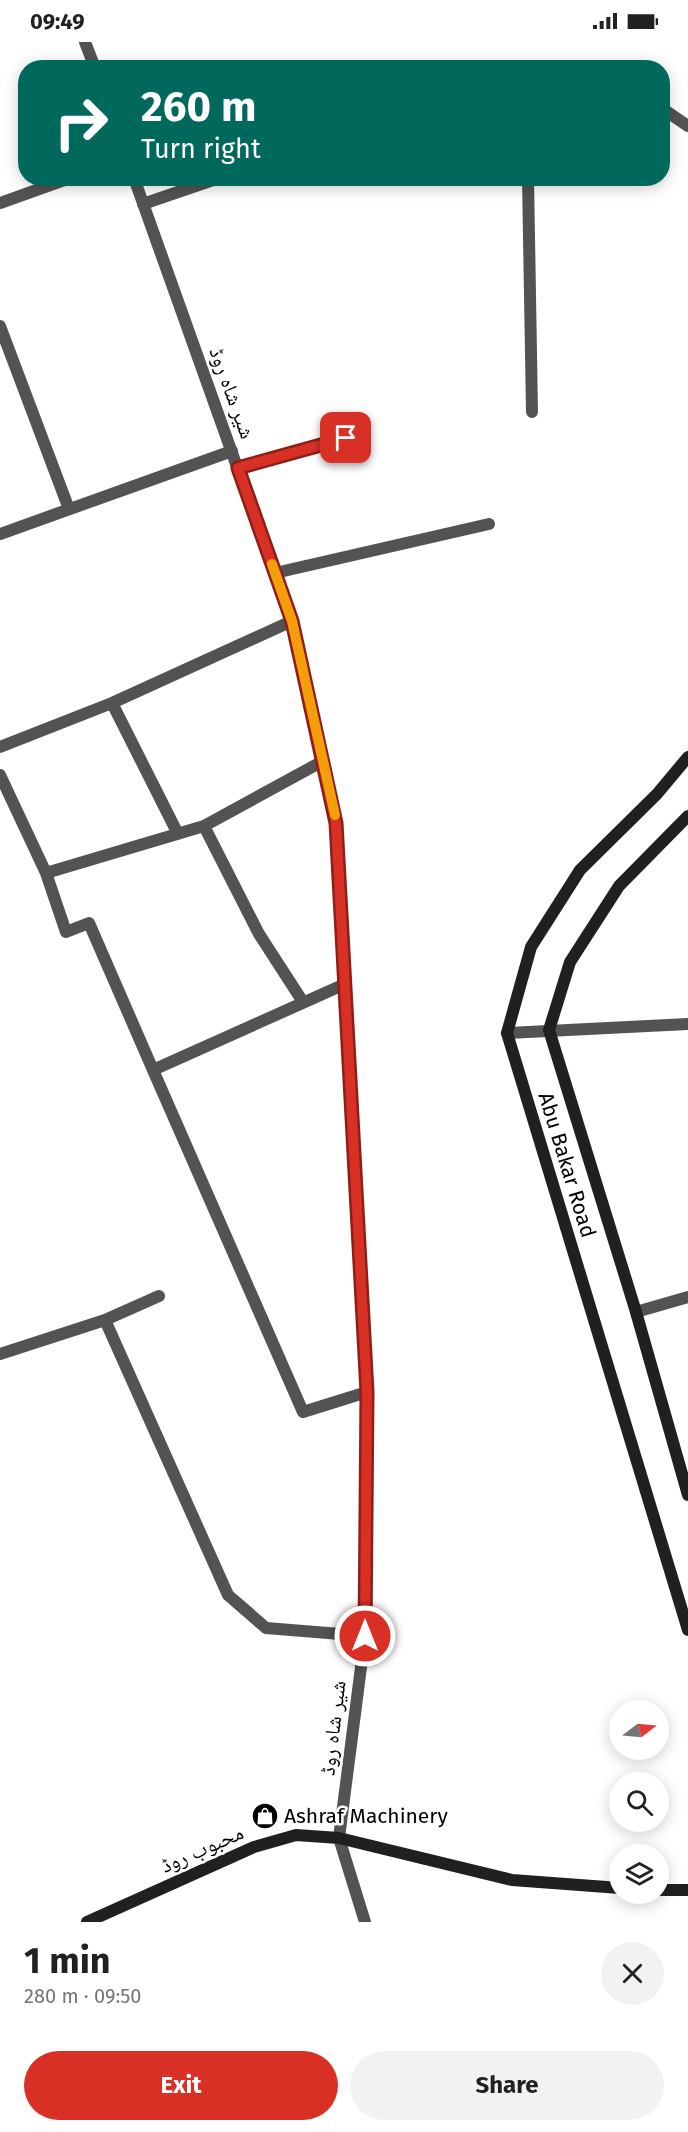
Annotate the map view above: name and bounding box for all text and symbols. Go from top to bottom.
text: 09:49 [30,8,84,35]
text: 260 m [141,82,256,132]
icon: right [42,84,120,162]
text: Turn right [141,133,261,165]
street label: شیر شاہ روڈ [203,344,261,442]
pin [320,412,371,463]
icon: arrive [329,421,362,454]
street label: Abu Bakar Road [533,1089,601,1241]
position arrow [333,1604,397,1668]
street label: شیر شاہ روڈ [314,1679,352,1777]
north arrow [609,1700,669,1760]
map controls [609,1700,669,1904]
button: search [609,1772,669,1832]
shop icon: Ashraf Machinery [250,1801,280,1831]
place label: Ashraf Machinery [284,1803,448,1829]
street label: محبوب روڈ [157,1819,247,1879]
button: layers [609,1844,669,1904]
text: 1 min [24,1939,111,1983]
button: close [601,1942,664,2005]
text: 280 m · 09:50 [24,1984,141,2008]
button: Exit [24,2051,338,2120]
button: Share [350,2051,664,2120]

